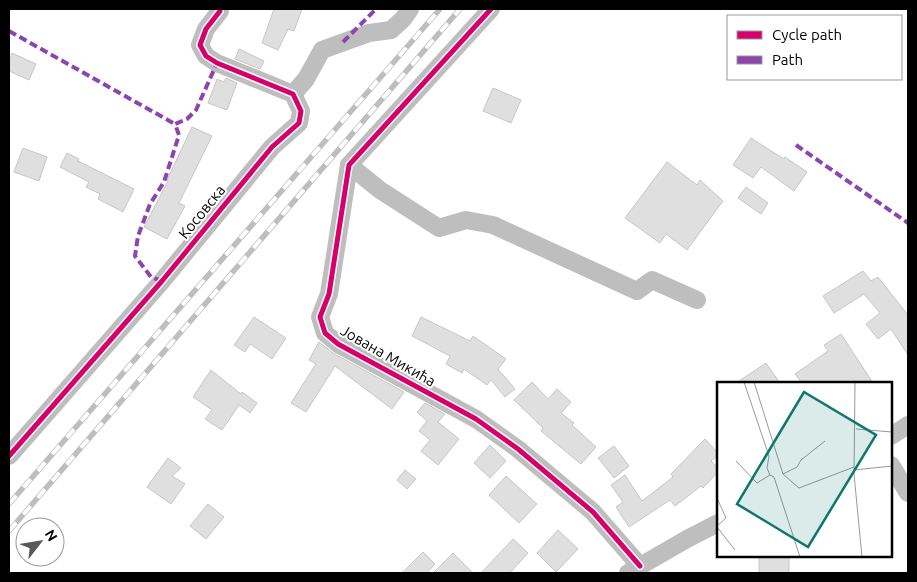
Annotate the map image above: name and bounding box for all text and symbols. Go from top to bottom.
legend [727,15,902,80]
text: Cycle path [772,26,842,43]
text: Path [772,51,803,68]
street label: Косовска [175,181,228,242]
street label: Јована Микића [338,321,439,390]
inset map [717,382,892,557]
north arrow [15,517,65,567]
text: N [42,527,61,544]

